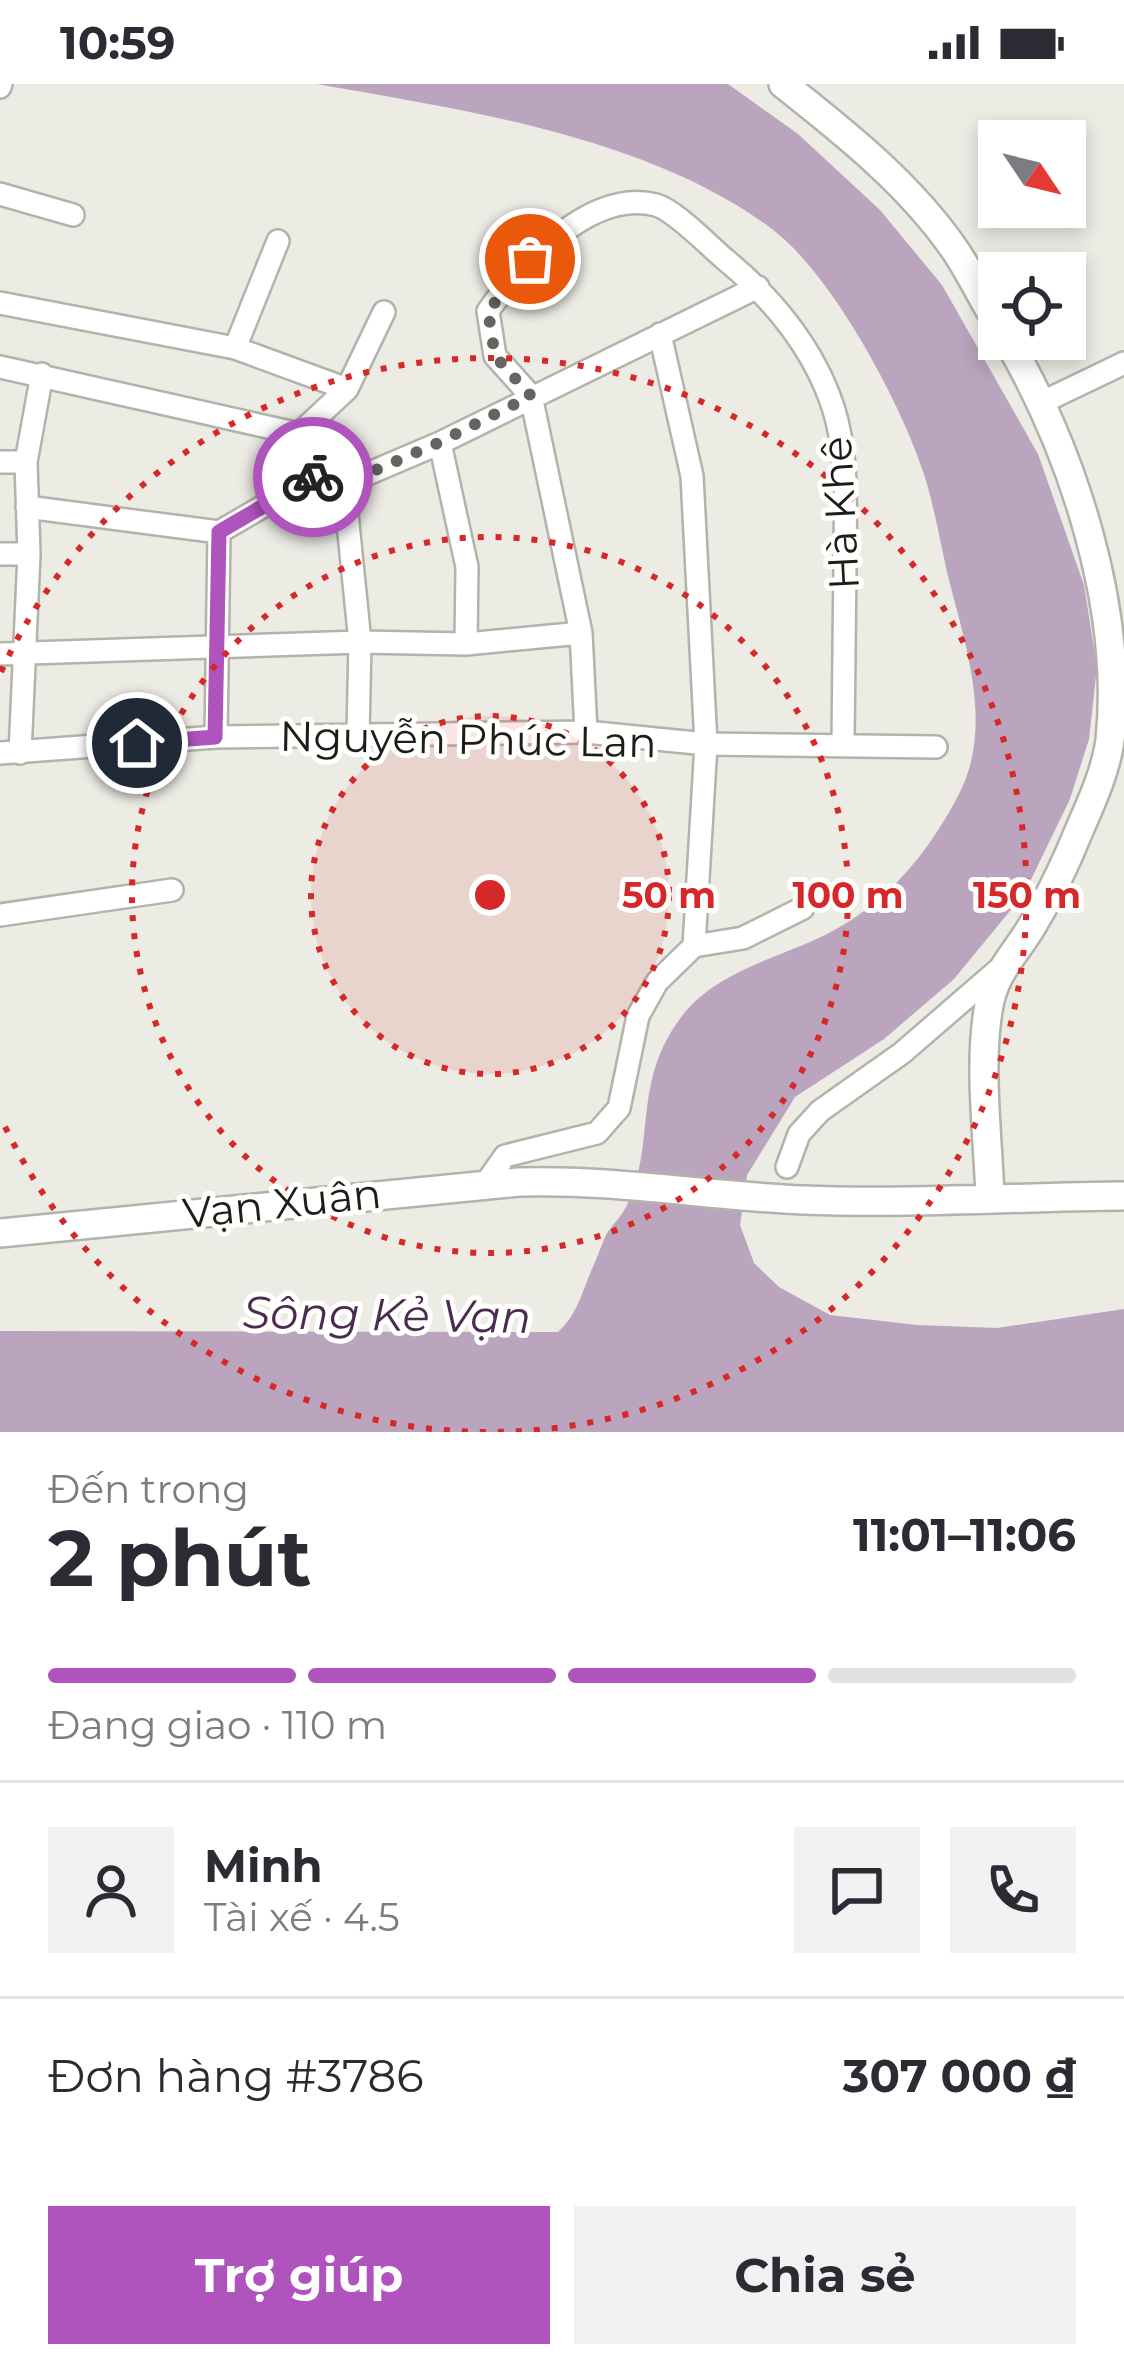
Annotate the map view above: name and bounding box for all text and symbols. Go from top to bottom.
text: 10:59 [60,15,175,70]
north arrow [978,120,1086,228]
map controls [978,120,1086,360]
pin [479,208,581,310]
icon: bag [497,226,563,292]
button: locate [978,252,1086,360]
courier [253,417,373,537]
street label: Hà Khê [810,435,870,591]
icon: bike [280,444,346,510]
pin [86,692,188,794]
icon: home [104,710,170,776]
street label: Nguyễn Phúc Lan [279,710,657,768]
text: 50 m [622,873,716,917]
text: 100 m [793,873,903,917]
text: 150 m [973,873,1081,917]
centre of rings [469,874,511,916]
street label: Vạn Xuân [180,1167,384,1239]
water label: Sông Kẻ Vạn [242,1284,532,1344]
text: Đến trong [48,1465,249,1513]
text: 11:01–11:06 [853,1507,1076,1562]
text: 2 phút [48,1510,311,1606]
text: Đang giao · 110 m [48,1701,387,1749]
button: person [48,1827,174,1953]
button: chat [794,1827,920,1953]
button: phone [950,1827,1076,1953]
text: Minh [204,1838,323,1893]
text: Tài xế · 4.5 [204,1893,400,1941]
text: Đơn hàng #3786 [48,2048,424,2103]
text: 307 000 ₫ [843,2048,1076,2103]
button: Trợ giúp [48,2206,550,2344]
button: Chia sẻ [574,2206,1076,2344]

